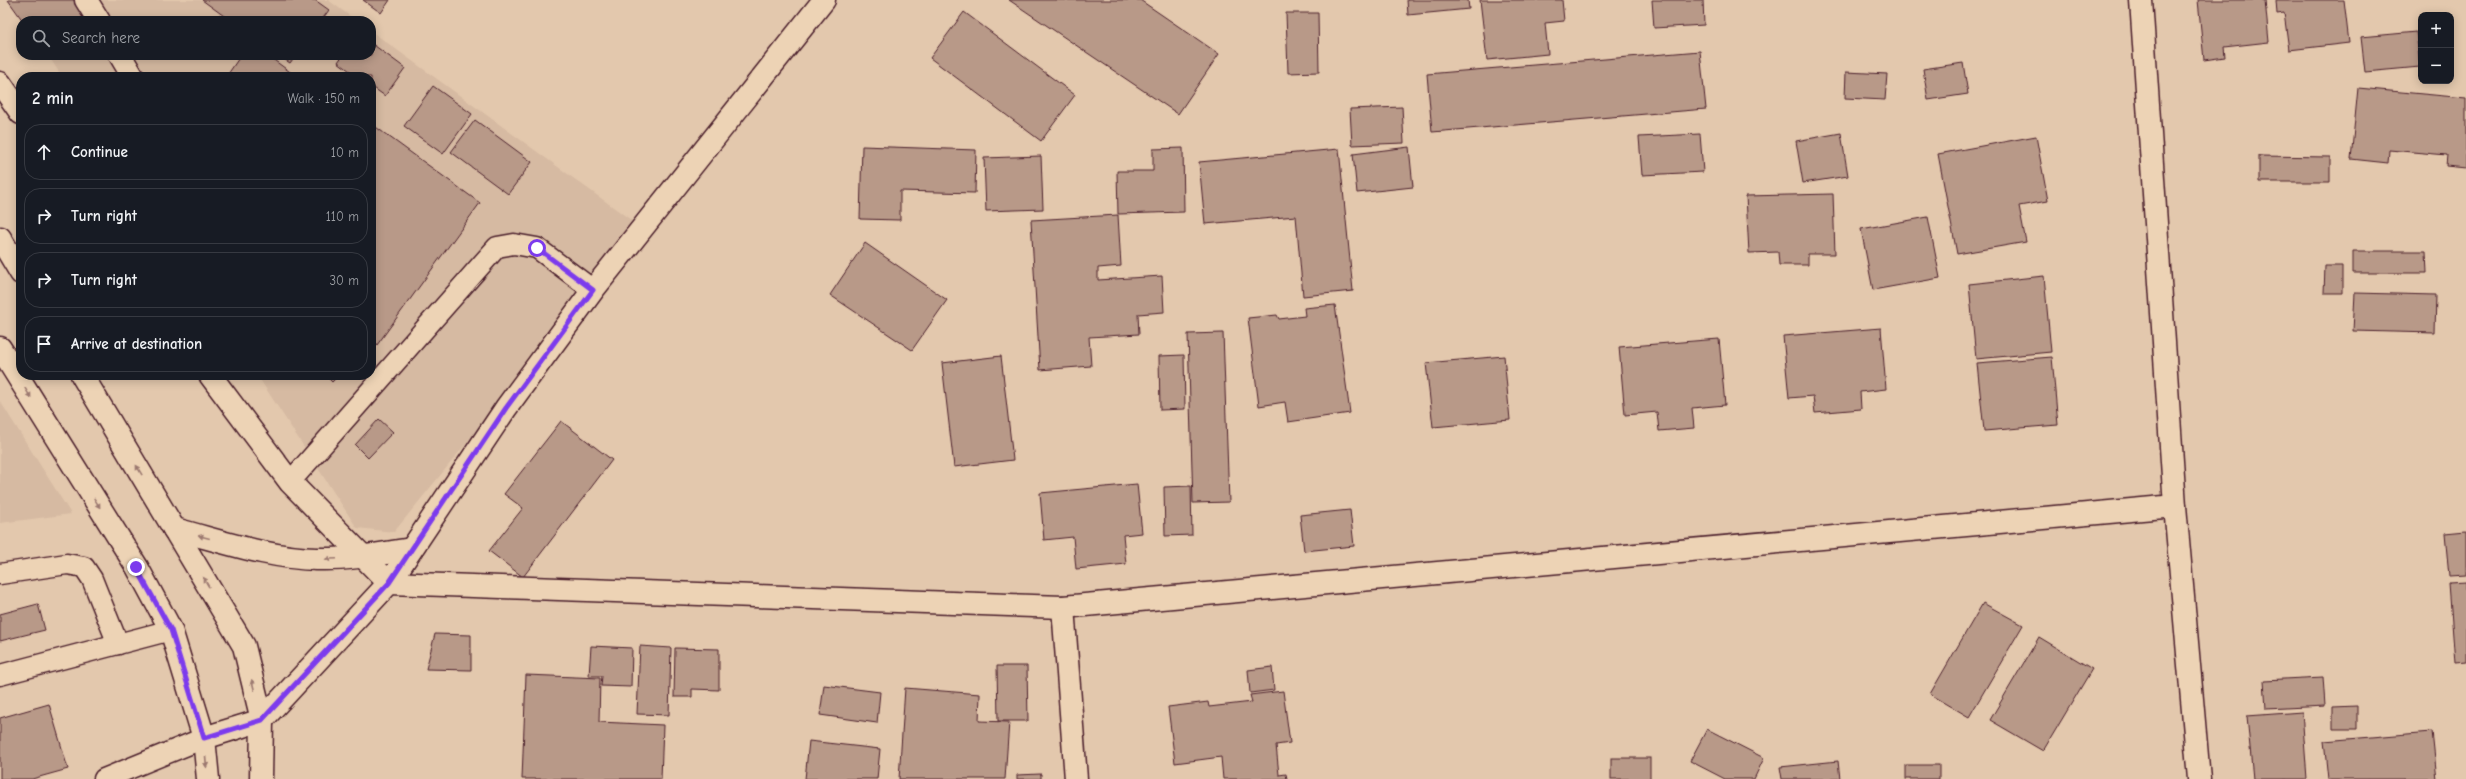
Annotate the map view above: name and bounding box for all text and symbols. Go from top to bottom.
map controls [2418,12,2454,84]
button: + [2418,12,2454,48]
search box [16,16,376,60]
icon: search [30,27,52,49]
text: Search here [62,29,140,47]
button: − [2418,48,2454,84]
text: 2 min [32,89,73,108]
text: Walk · 150 m [288,91,360,106]
icon: ahead [33,141,55,163]
text: Continue [71,143,128,161]
text: 10 m [331,145,359,160]
icon: right [33,205,55,227]
text: Turn right [71,207,137,225]
text: 110 m [326,209,359,224]
route start [528,239,546,257]
icon: right [33,269,55,291]
text: Turn right [71,271,137,289]
text: 30 m [329,273,359,288]
icon: arrive [33,333,55,355]
text: Arrive at destination [71,335,202,353]
one-way arrow [24,388,32,398]
one-way arrow [136,464,143,476]
one-way arrow [93,497,100,509]
one-way arrow [197,534,209,540]
one-way arrow [325,555,337,562]
route end [127,558,145,576]
one-way arrow [203,576,210,588]
one-way arrow [250,679,256,691]
one-way arrow [203,756,210,768]

